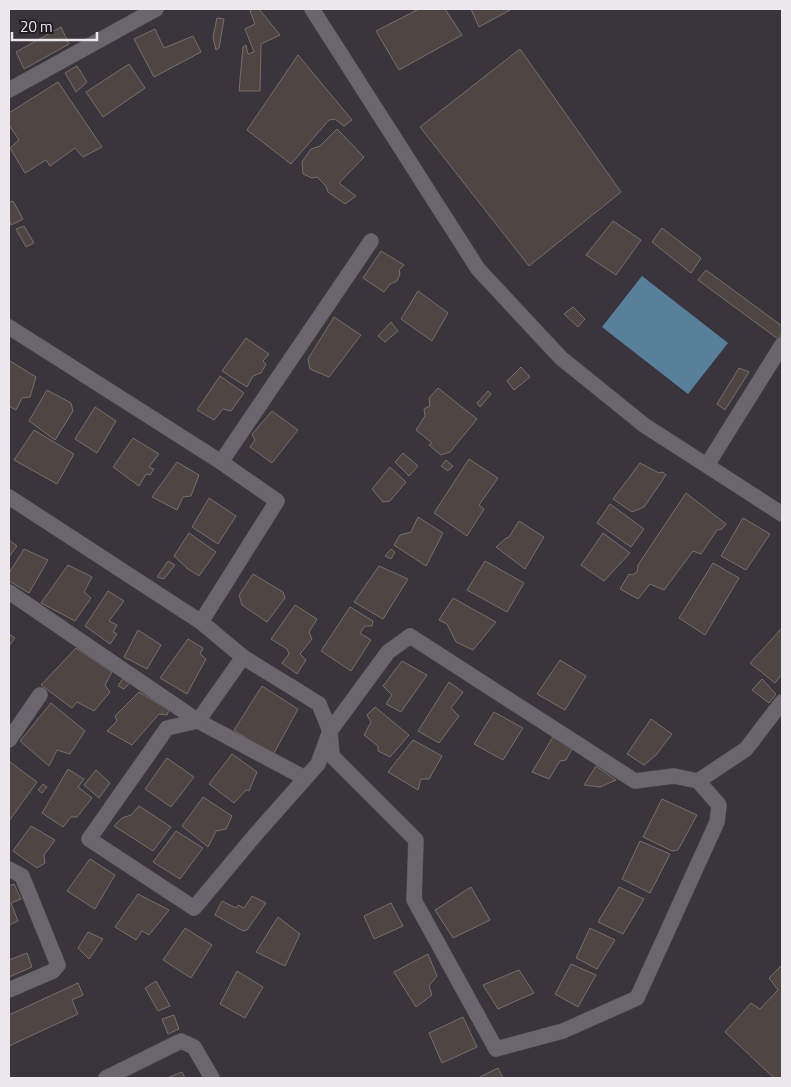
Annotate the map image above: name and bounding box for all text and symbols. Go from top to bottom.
scale bar [12,10,98,42]
text: 20 m [20,15,53,38]

